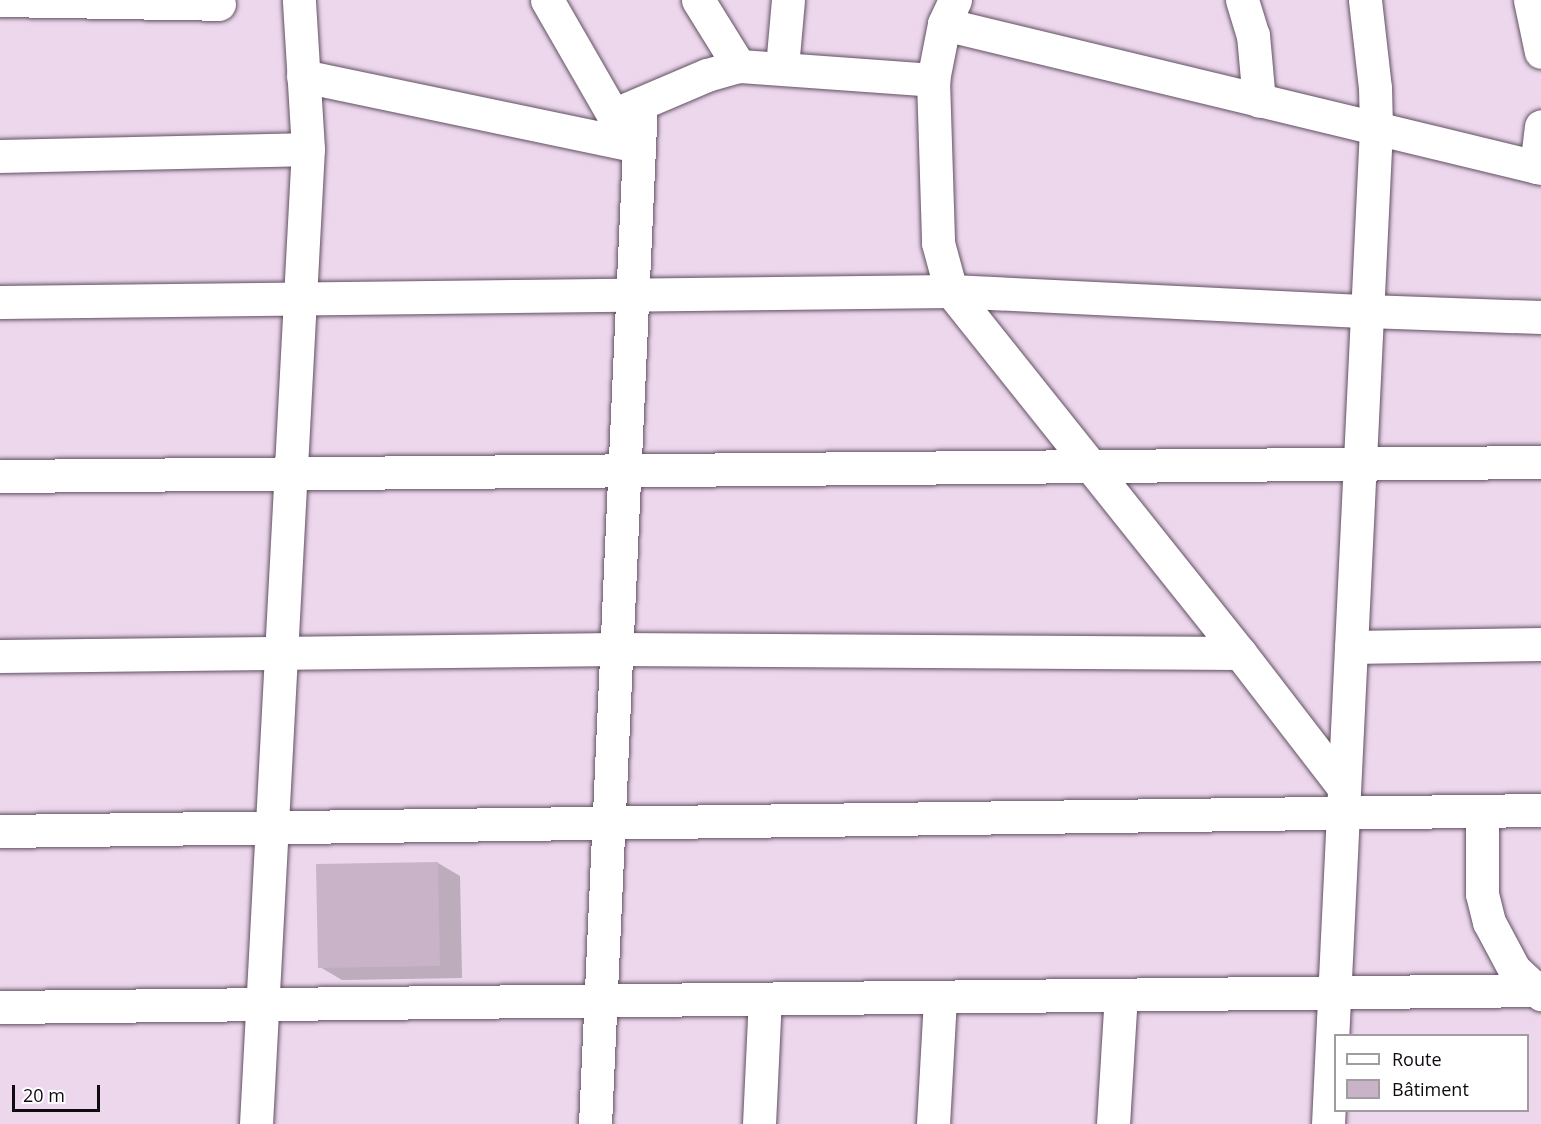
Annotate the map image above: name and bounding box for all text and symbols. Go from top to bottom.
legend [1334,1034,1529,1112]
text: Route [1392,1047,1442,1071]
scale bar [15,1073,104,1111]
text: Bâtiment [1392,1077,1469,1101]
text: 20 m [23,1083,65,1107]

